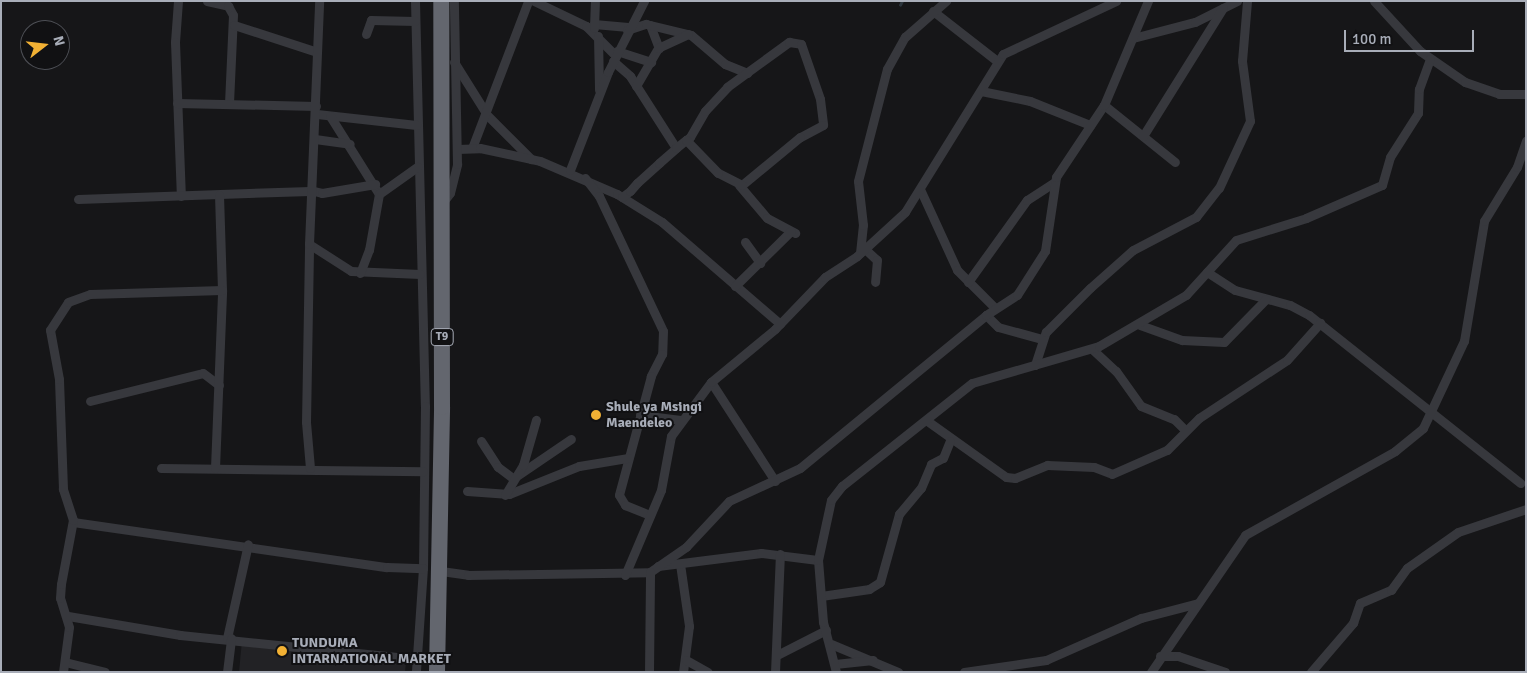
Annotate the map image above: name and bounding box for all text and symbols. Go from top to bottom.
north arrow [20,20,70,70]
scale bar [1347,20,1477,52]
text: 100 m [1352,30,1392,48]
text: N [49,34,68,48]
road number: T9 [430,328,454,347]
place label: Shule ya Msingi Maendeleo [606,399,702,432]
marker: Shule ya Msingi Maendeleo [590,409,602,421]
place label: TUNDUMA INTARNATIONAL MARKET [292,635,451,668]
marker: TUNDUMA INTARNATIONAL MARKET [276,645,288,657]

